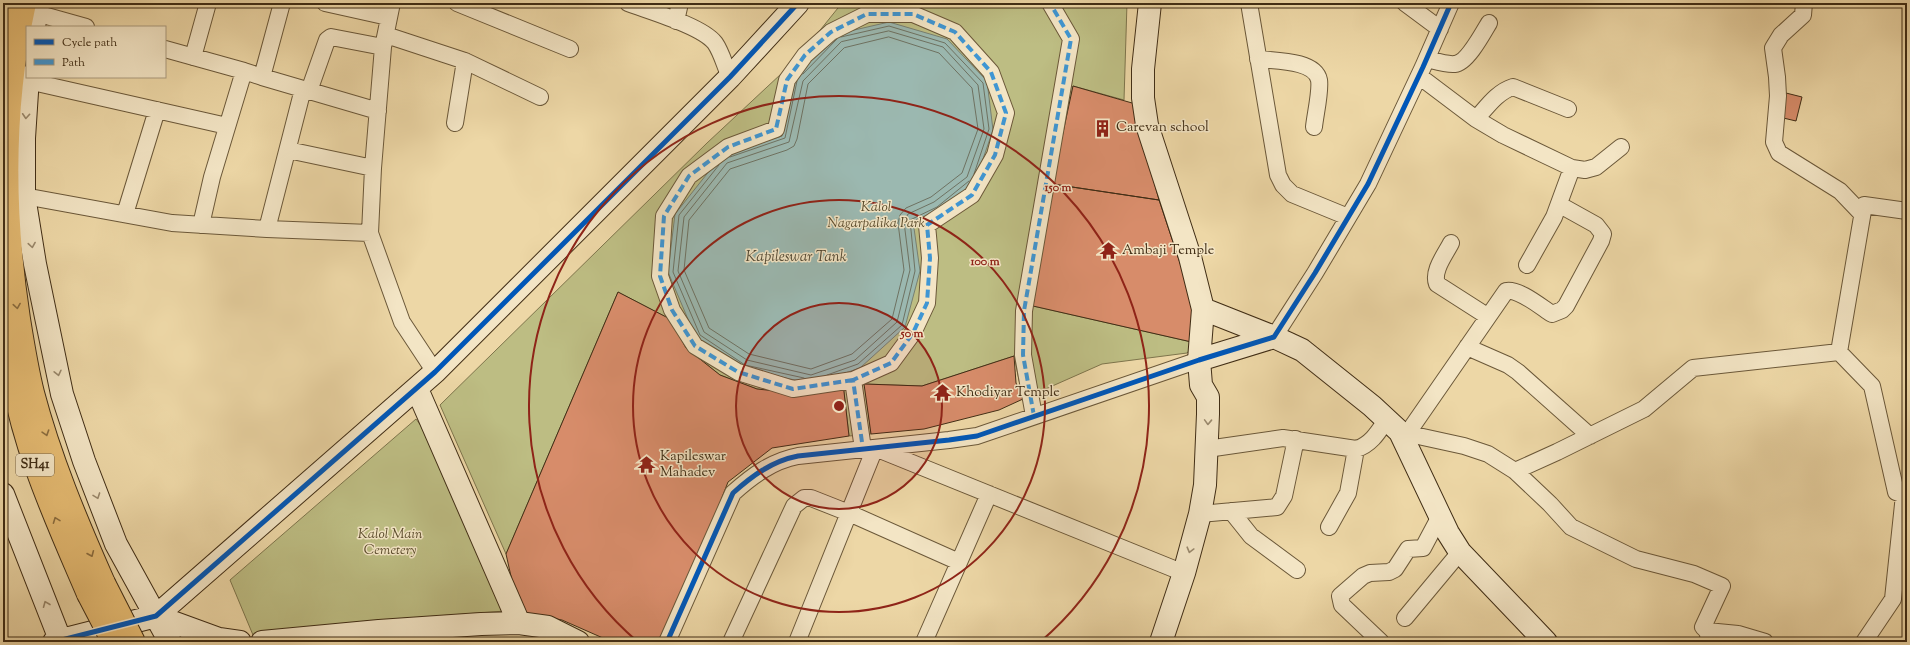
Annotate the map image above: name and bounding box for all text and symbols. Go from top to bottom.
legend [26,26,166,78]
text: Cycle path [62,34,117,52]
text: Path [62,54,85,72]
one-way arrow [21,113,30,119]
building icon: Carevan school [1093,118,1113,138]
place label: Carevan school [1116,118,1209,138]
text: 150 m [1043,179,1072,197]
park label: Kalol Nagarpalika Park [827,198,925,234]
temple icon: Ambaji Temple [1099,241,1119,261]
place label: Ambaji Temple [1122,241,1214,261]
one-way arrow [27,242,36,248]
water label: Kapileswar Tank [745,247,847,268]
text: 100 m [969,253,1000,271]
one-way arrow [12,303,21,309]
text: 50 m [900,325,924,343]
one-way arrow [53,369,61,376]
temple icon: Khodiyar Temple [933,383,953,403]
place label: Khodiyar Temple [956,383,1060,403]
centre of rings [832,399,846,413]
one-way arrow [1204,419,1212,425]
one-way arrow [41,429,50,436]
place label: Kapileswar Mahadev [660,447,727,483]
road number: SH41 [16,454,54,476]
temple icon: Kapileswar Mahadev [637,455,657,475]
one-way arrow [93,493,101,500]
one-way arrow [52,516,60,523]
park label: Kalol Main Cemetery [358,525,423,561]
one-way arrow [1186,547,1195,554]
one-way arrow [86,550,94,558]
one-way arrow [43,601,51,608]

